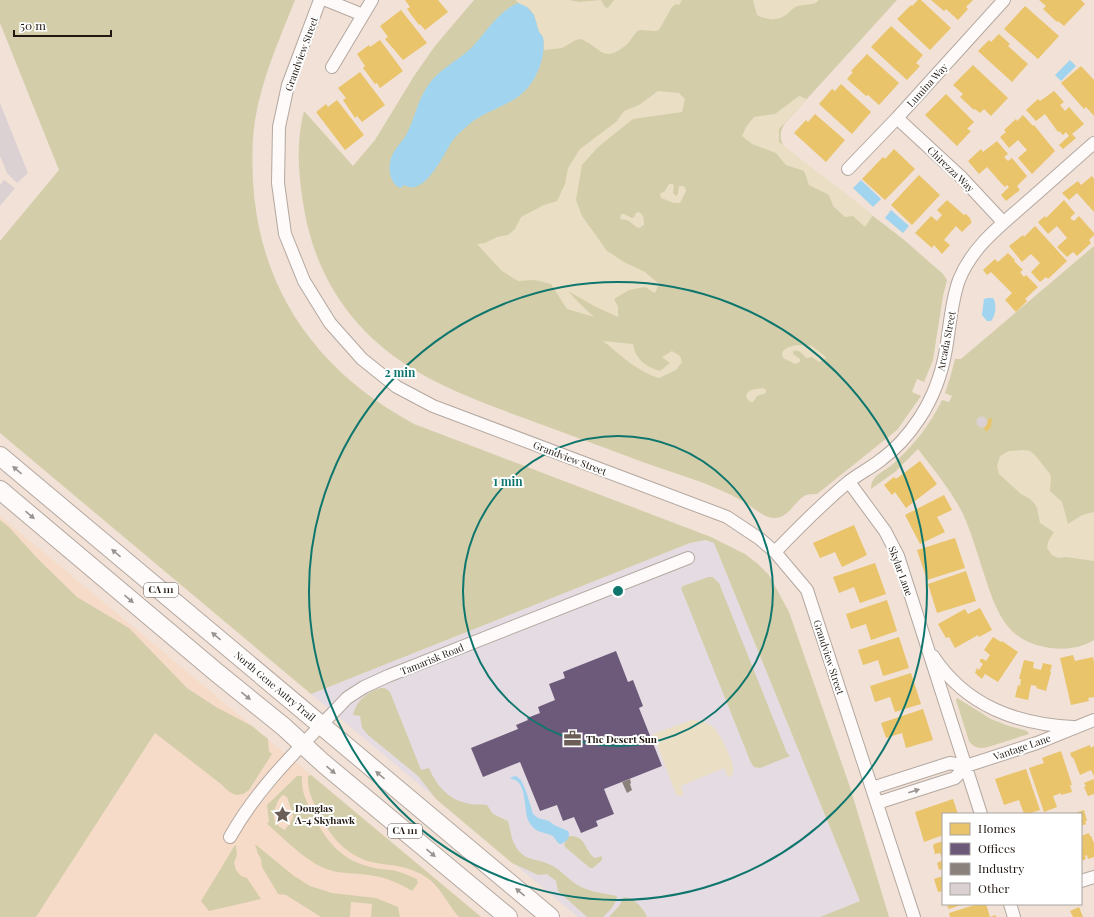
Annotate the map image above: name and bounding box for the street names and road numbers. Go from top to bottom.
street label: Grandview Street [281,15,321,93]
street label: Lumina Way [903,60,951,110]
street label: Chirezza Way [925,143,977,195]
street label: Arcada Street [933,310,959,373]
street label: Grandview Street [531,438,609,479]
street label: Skylar Lane [886,544,916,598]
road number: CA 111 [144,583,178,597]
street label: Grandview Street [810,618,848,697]
street label: Tamarisk Road [398,640,466,678]
street label: North Gene Autry Trail [231,648,319,724]
street label: Vantage Lane [991,731,1053,764]
road number: CA 111 [388,824,422,838]

